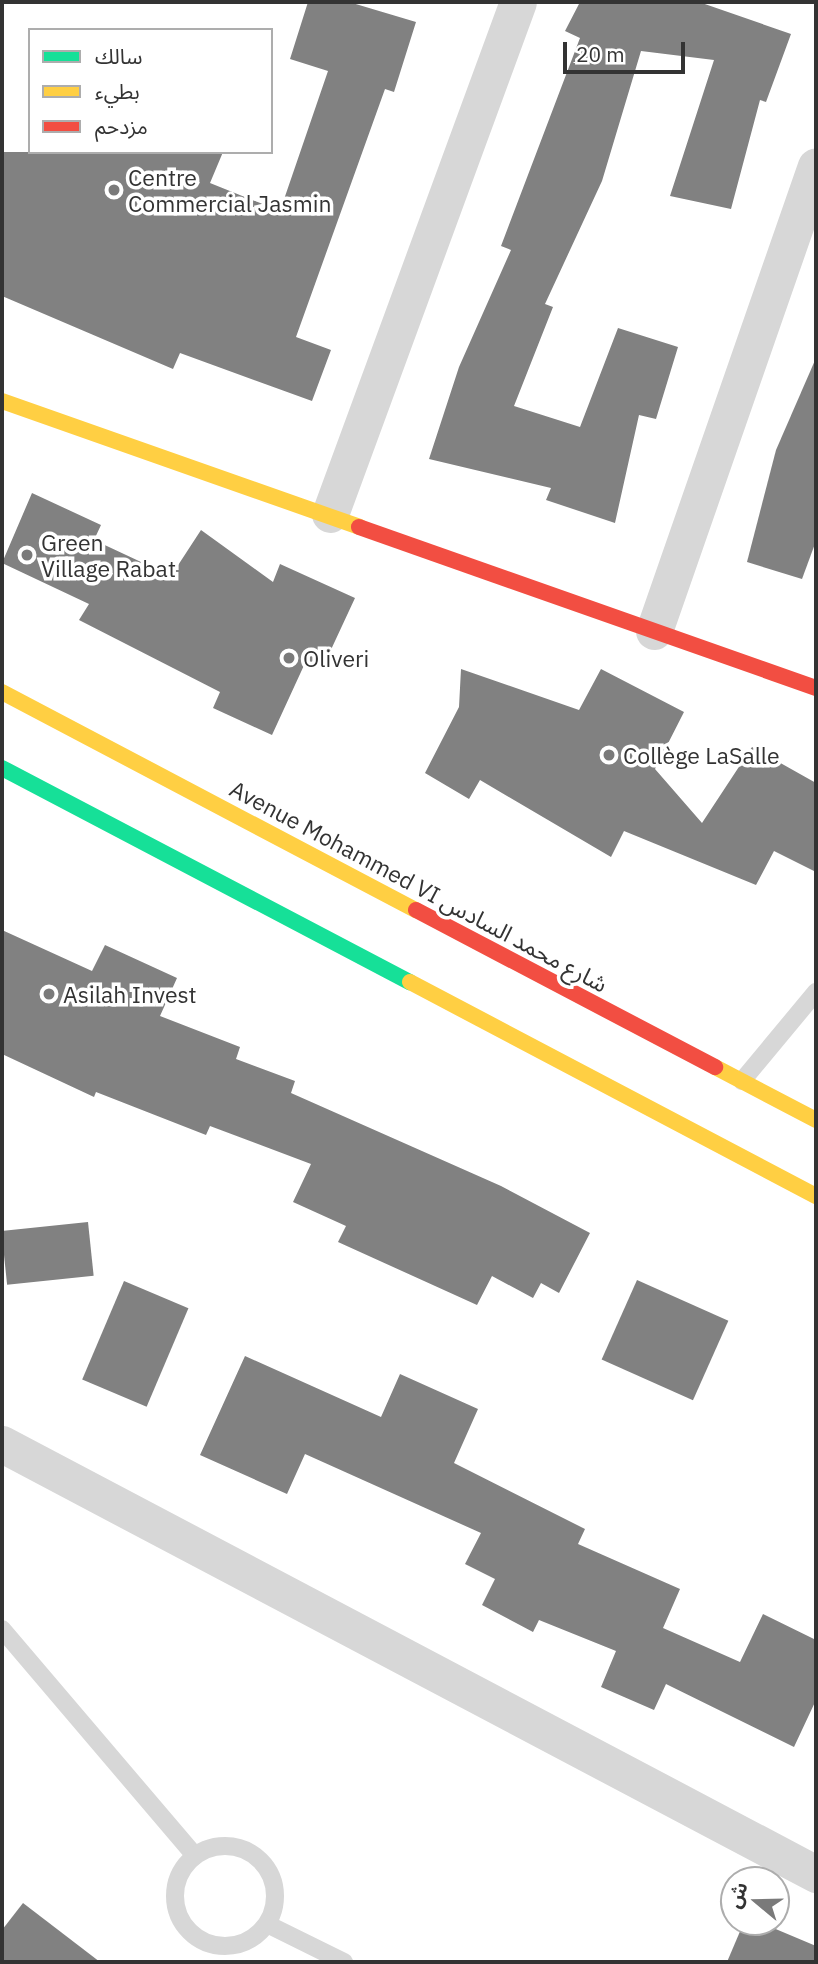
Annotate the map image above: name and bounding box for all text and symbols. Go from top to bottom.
legend [28,28,273,154]
scale bar [566,28,688,72]
text: 20 m [576,40,625,68]
text: سالك [95,42,142,70]
text: بطيء [95,77,140,105]
text: مزدحم [95,112,148,140]
place label: Centre Commercial Jasmin [128,163,332,217]
marker: Centre Commercial Jasmin [106,182,122,198]
place label: Green Village Rabat [41,528,176,582]
marker: Green Village Rabat [19,547,35,563]
place label: Oliveri [303,644,369,672]
marker: Oliveri [281,650,297,666]
place label: Collège LaSalle [623,741,780,769]
marker: Collège LaSalle [601,747,617,763]
street label: Avenue Mohammed VI شارع محمد السادس [225,774,613,998]
place label: Asilah Invest [63,980,197,1008]
marker: Asilah Invest [41,986,57,1002]
north arrow [720,1866,790,1936]
text: ش [721,1879,753,1911]

